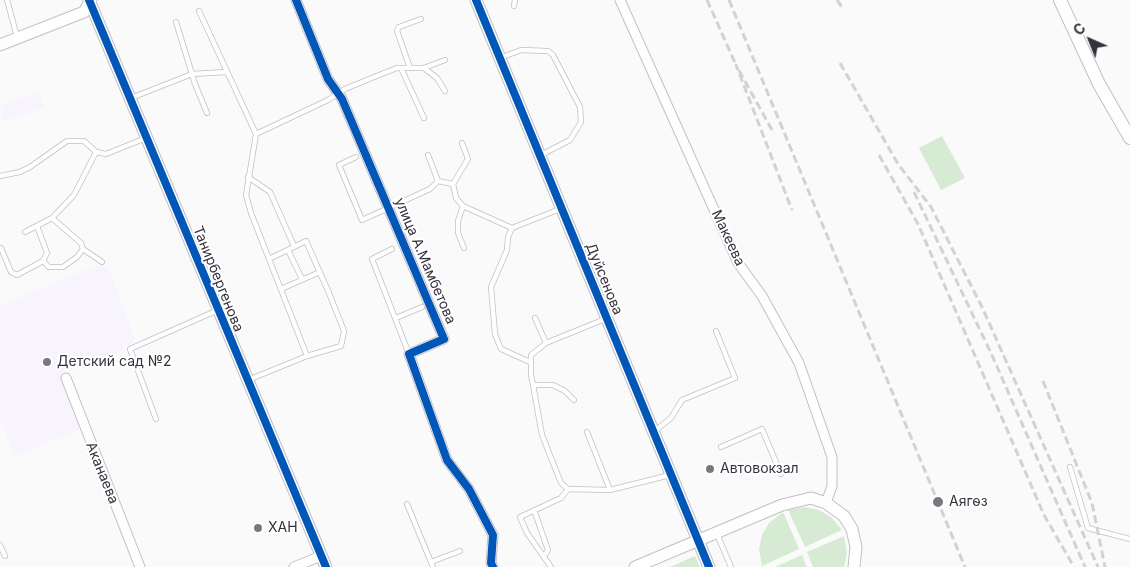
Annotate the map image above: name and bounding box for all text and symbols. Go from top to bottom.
north arrow [1065,15,1115,65]
text: С [1070,19,1089,39]
street label: улица А.Мамбетова [391,195,459,327]
street label: Макеева [708,207,748,269]
street label: Танирбергенова [189,224,247,334]
street label: Дуйсенова [582,241,626,317]
place label: Детский сад №2 [57,354,172,370]
marker: Детский сад №2 [41,356,53,368]
street label: Аканаева [82,440,122,506]
place label: Автовокзал [720,461,799,477]
marker: Автовокзал [704,463,716,475]
place label: Аягөз [949,494,988,510]
marker: Аягөз [931,495,945,509]
place label: ХАН [268,520,298,536]
marker: ХАН [252,522,264,534]

